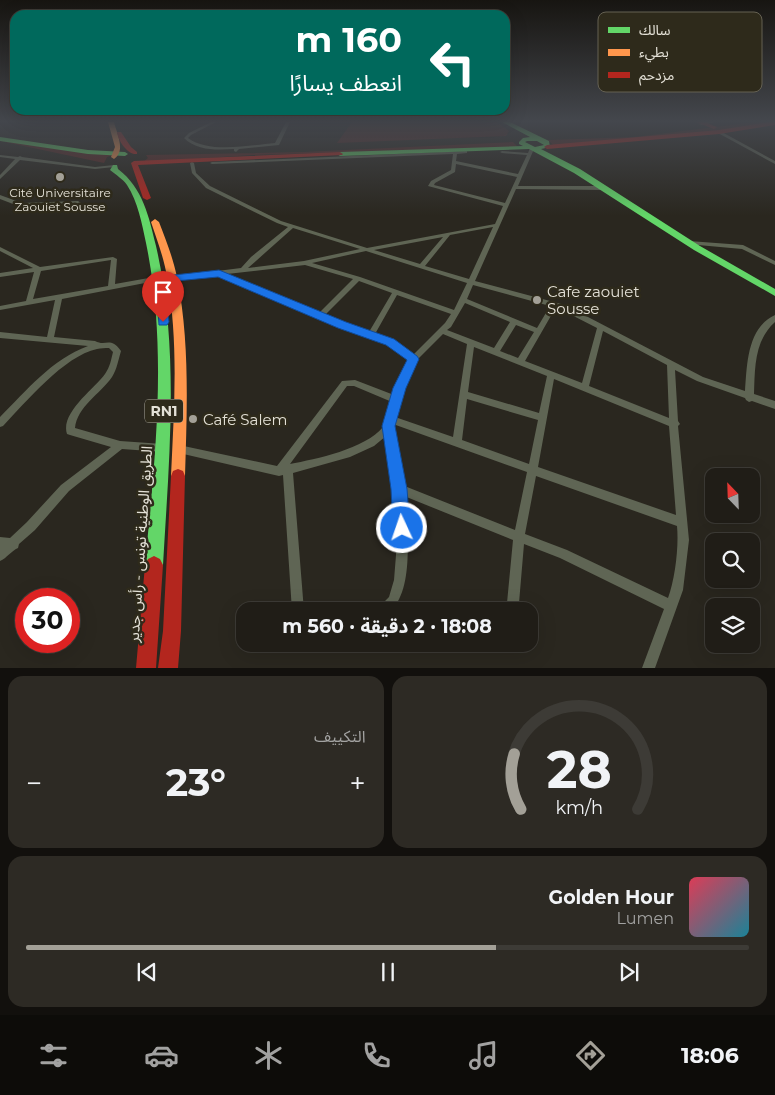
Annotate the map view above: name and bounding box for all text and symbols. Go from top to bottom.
legend [598,12,762,92]
text: 160 m [296,18,402,61]
text: سالك [639,21,671,39]
icon: left [420,30,485,95]
text: بطيء [639,43,669,63]
text: مزدحم [639,66,674,86]
text: انعطف يسارًا [289,70,402,97]
marker: Cité Universitaire Zaouiet Sousse [54,171,66,183]
place label: Cité Universitaire Zaouiet Sousse [9,185,111,214]
pin [142,271,184,322]
icon: arrive [149,278,177,306]
place label: Cafe zaouiet Sousse [547,282,640,318]
marker: Cafe zaouiet Sousse [531,294,543,306]
road number: RN1 [145,400,183,422]
place label: Café Salem [203,410,287,429]
marker: Café Salem [187,413,199,425]
street label: الطريق الوطنية تونس - رأس جدير [124,445,157,644]
north arrow [705,468,760,522]
map controls [705,468,760,653]
position arrow [375,501,427,553]
button: search [705,533,760,588]
speed limit sign: 30 [15,588,80,653]
button: layers [705,598,760,653]
text: 18:08 · 2 دقيقة · 560 m [282,615,492,638]
text: التكييف [314,727,366,746]
text: 28 [547,738,612,801]
text: 23° [166,759,226,806]
text: − [26,766,42,800]
text: + [349,766,365,800]
text: km/h [555,797,603,818]
text: Golden Hour [549,886,674,909]
text: Lumen [616,909,674,928]
icon: previous [133,958,161,986]
icon: pause [374,958,402,986]
icon: next [615,958,643,986]
icon: filters [36,1038,71,1073]
icon: car [144,1038,179,1073]
icon: climate [251,1038,286,1073]
icon: phone [359,1038,394,1073]
icon: music [466,1038,501,1073]
icon: directions [573,1038,608,1073]
text: 18:06 [681,1042,739,1069]

